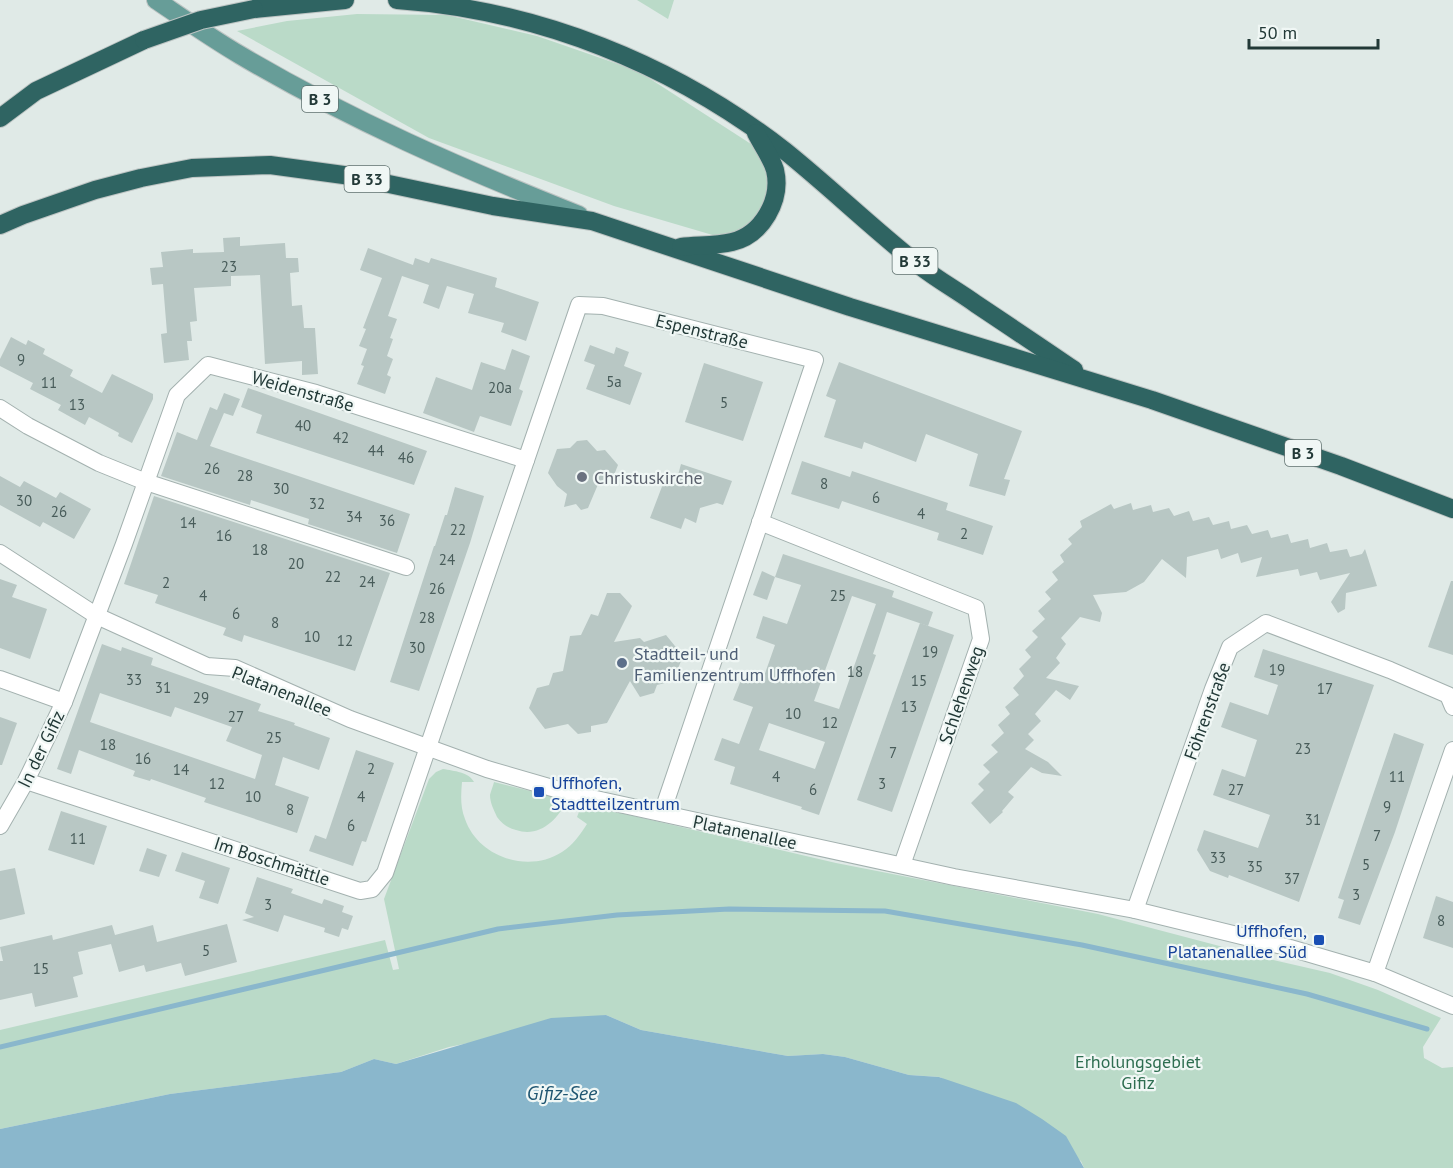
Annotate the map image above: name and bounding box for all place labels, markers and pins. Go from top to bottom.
place label: Christuskirche [594,466,703,489]
marker: Christuskirche [575,470,589,484]
place label: Stadtteil- und Familienzentrum Uffhofen [634,642,836,686]
marker: Stadtteil- und Familienzentrum Uffhofen [615,656,629,670]
place label: Uffhofen, Stadtteilzentrum [551,771,680,815]
marker: Uffhofen, Stadtteilzentrum [532,785,546,799]
place label: Uffhofen, Platanenallee Süd [1168,919,1307,963]
marker: Uffhofen, Platanenallee Süd [1312,933,1326,947]

